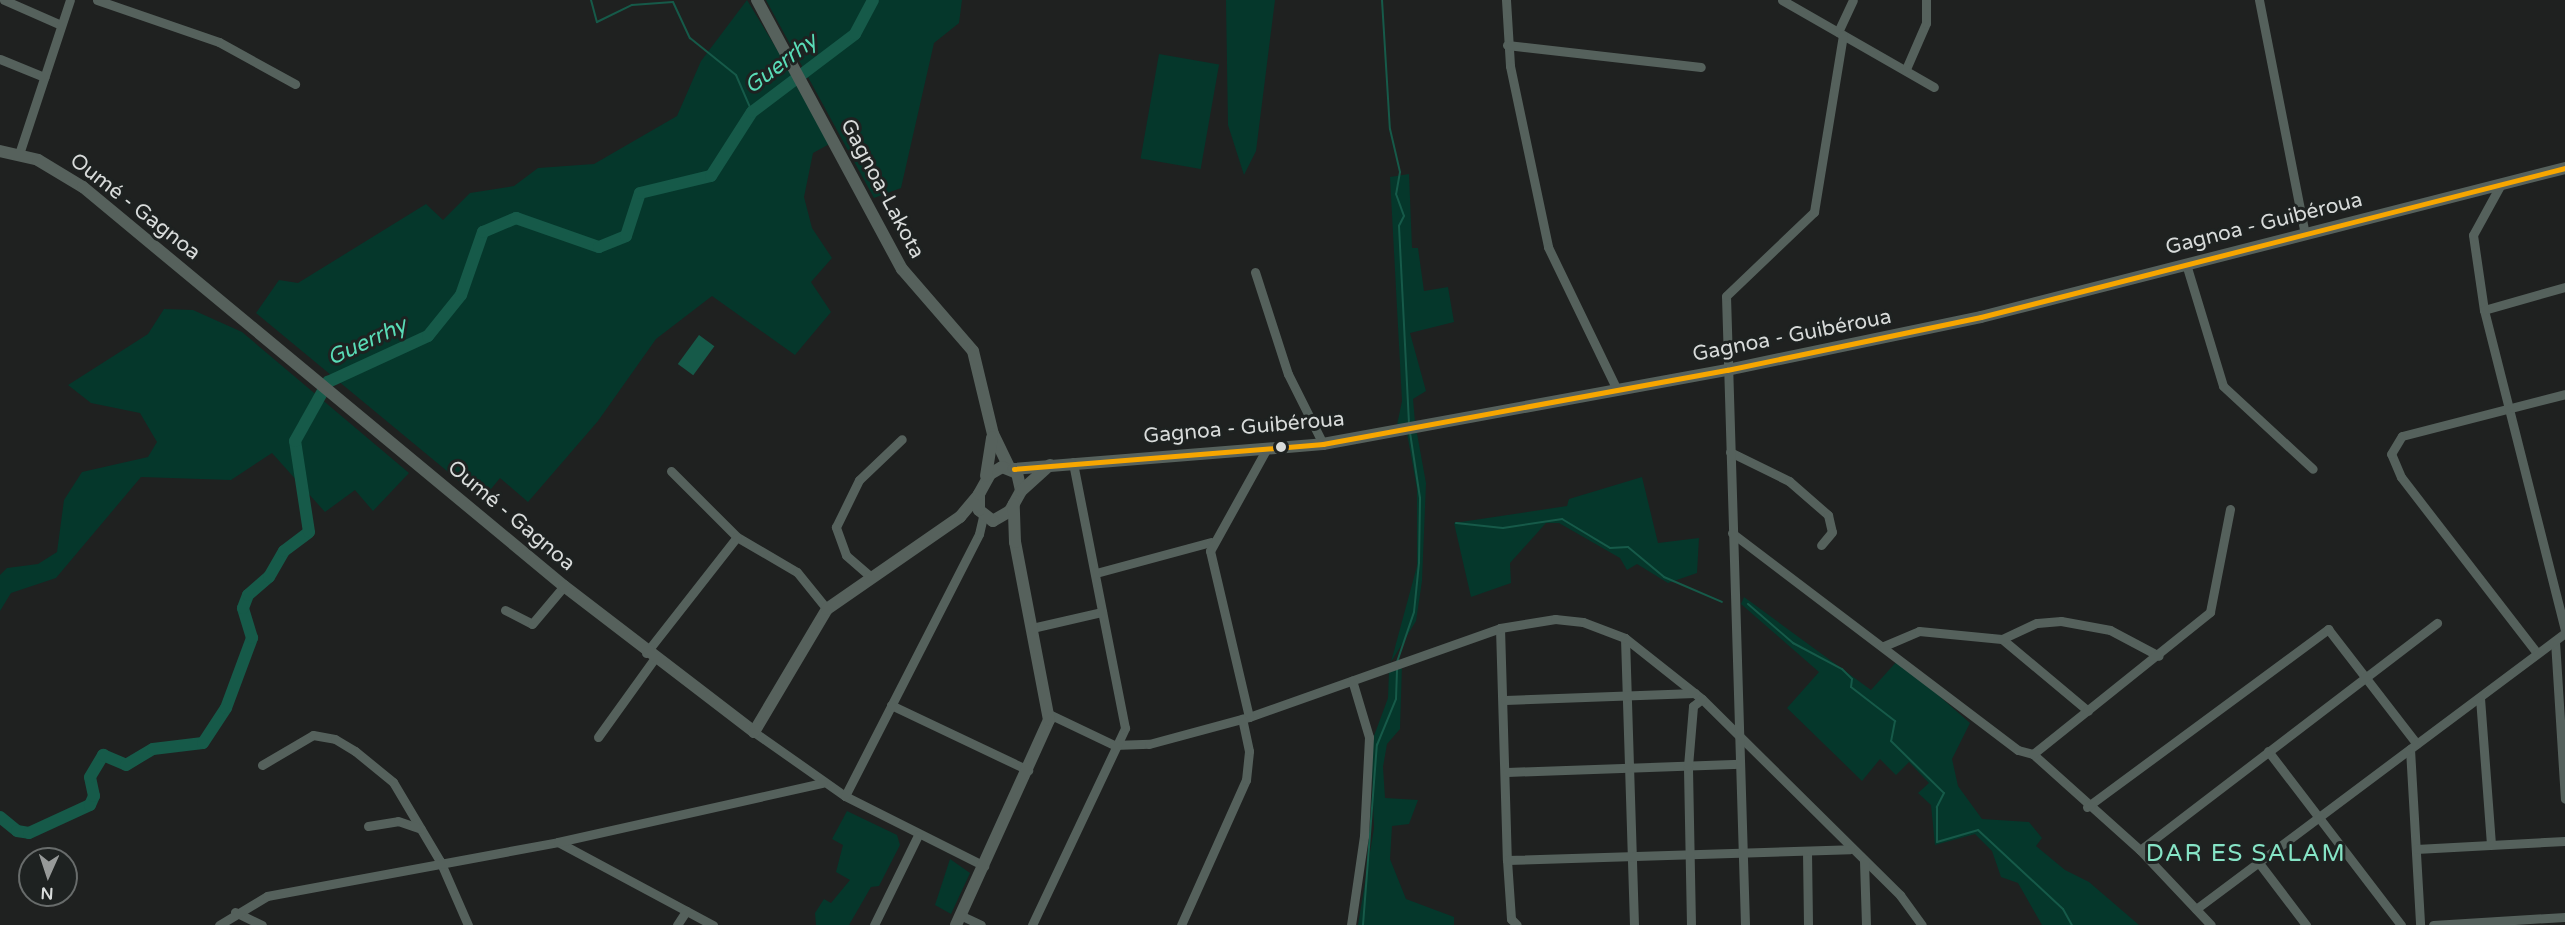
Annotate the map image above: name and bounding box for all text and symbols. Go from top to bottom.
water label: Guerrhy [739,28,823,100]
street label: Gagnoa-Lakota [835,115,929,263]
street label: Oumé - Gagnoa [65,148,205,266]
street label: Gagnoa - Guibéroua [2163,187,2365,261]
street label: Gagnoa - Guibéroua [1690,304,1894,368]
water label: Guerrhy [323,312,411,372]
street label: Gagnoa - Guibéroua [1142,407,1346,449]
unlabelled marker [1275,441,1287,453]
street label: Oumé - Gagnoa [442,455,580,577]
district label: DAR ES SALAM [2146,840,2346,868]
north arrow [18,847,78,907]
text: N [40,883,54,903]

